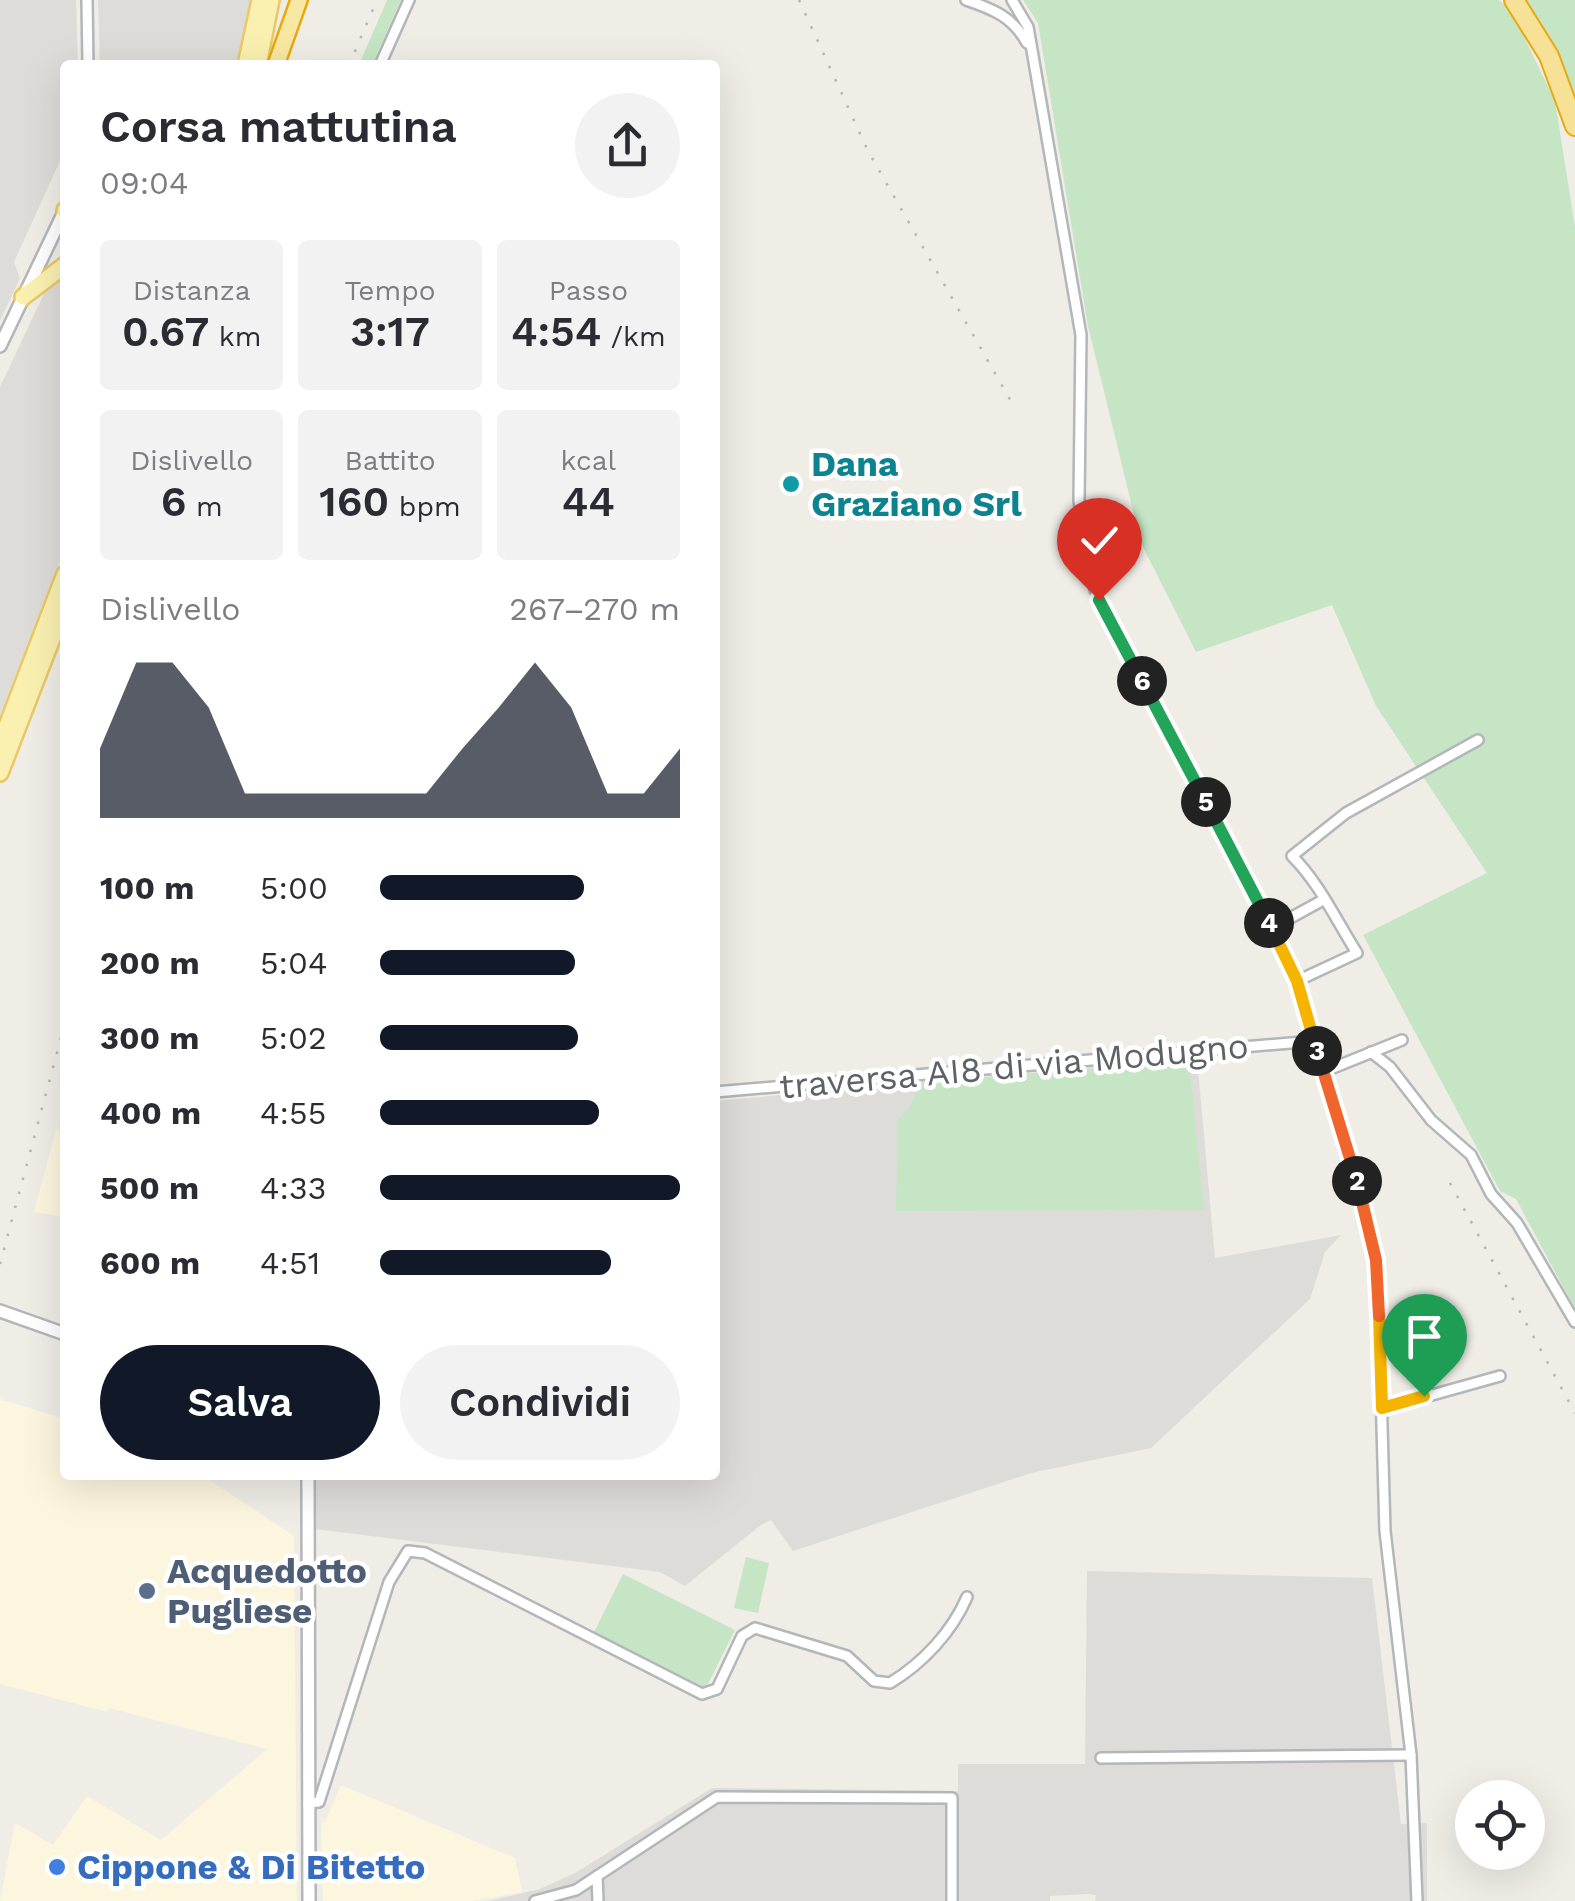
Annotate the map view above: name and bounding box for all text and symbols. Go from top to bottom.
button: share [575,93,680,198]
text: Corsa mattutina [100,100,457,153]
text: 09:04 [100,164,189,202]
text: Distanza [133,274,251,307]
text: Tempo [344,274,436,307]
text: Passo [549,274,628,307]
text: 0.67 [122,307,209,356]
text: 3:17 [350,307,430,356]
text: 4:54 [511,307,601,356]
text: km [209,320,261,353]
text: /km [601,320,666,353]
place label: Dana Graziano Srl [811,443,1022,525]
text: Dislivello [130,444,253,477]
text: Battito [344,444,436,477]
text: kcal [561,444,616,477]
marker: Dana Graziano Srl [780,473,802,495]
text: 6 [161,477,186,526]
text: 160 [319,477,389,526]
text: 44 [562,477,615,526]
text: m [186,490,223,523]
text: bpm [389,490,461,523]
pin [1057,498,1142,601]
icon: check [1072,513,1127,568]
text: Dislivello [100,590,240,628]
text: 267–270 m [509,590,680,628]
pin: 6 [1117,656,1167,706]
text: 6 [1133,664,1151,697]
pin: 5 [1181,777,1231,827]
text: 5 [1198,785,1214,818]
text: 100 m [100,869,194,907]
text: 5:00 [260,869,328,907]
pin: 4 [1244,898,1294,948]
text: 4 [1260,906,1278,939]
text: 200 m [100,944,200,982]
text: 5:04 [260,944,328,982]
text: 300 m [100,1019,199,1057]
text: 5:02 [260,1019,327,1057]
street label: traversa AI8 di via Modugno [778,1025,1250,1107]
pin: 3 [1292,1026,1342,1076]
text: 3 [1309,1034,1325,1067]
text: 400 m [100,1094,201,1132]
text: 4:55 [260,1094,326,1132]
pin: 2 [1332,1156,1382,1206]
text: 2 [1349,1164,1365,1197]
text: 500 m [100,1169,199,1207]
text: 4:33 [260,1169,326,1207]
text: 600 m [100,1244,200,1282]
text: 4:51 [260,1244,320,1282]
pin [1382,1294,1467,1397]
icon: arrive [1397,1309,1452,1364]
button: Salva [100,1345,380,1460]
button: Condividi [400,1345,680,1460]
place label: Acquedotto Pugliese [167,1550,367,1632]
marker: Acquedotto Pugliese [136,1580,158,1602]
map controls [1455,1780,1545,1870]
button: locate [1455,1780,1545,1870]
place label: Cippone & Di Bitetto [77,1846,425,1888]
marker: Cippone & Di Bitetto [46,1856,68,1878]

